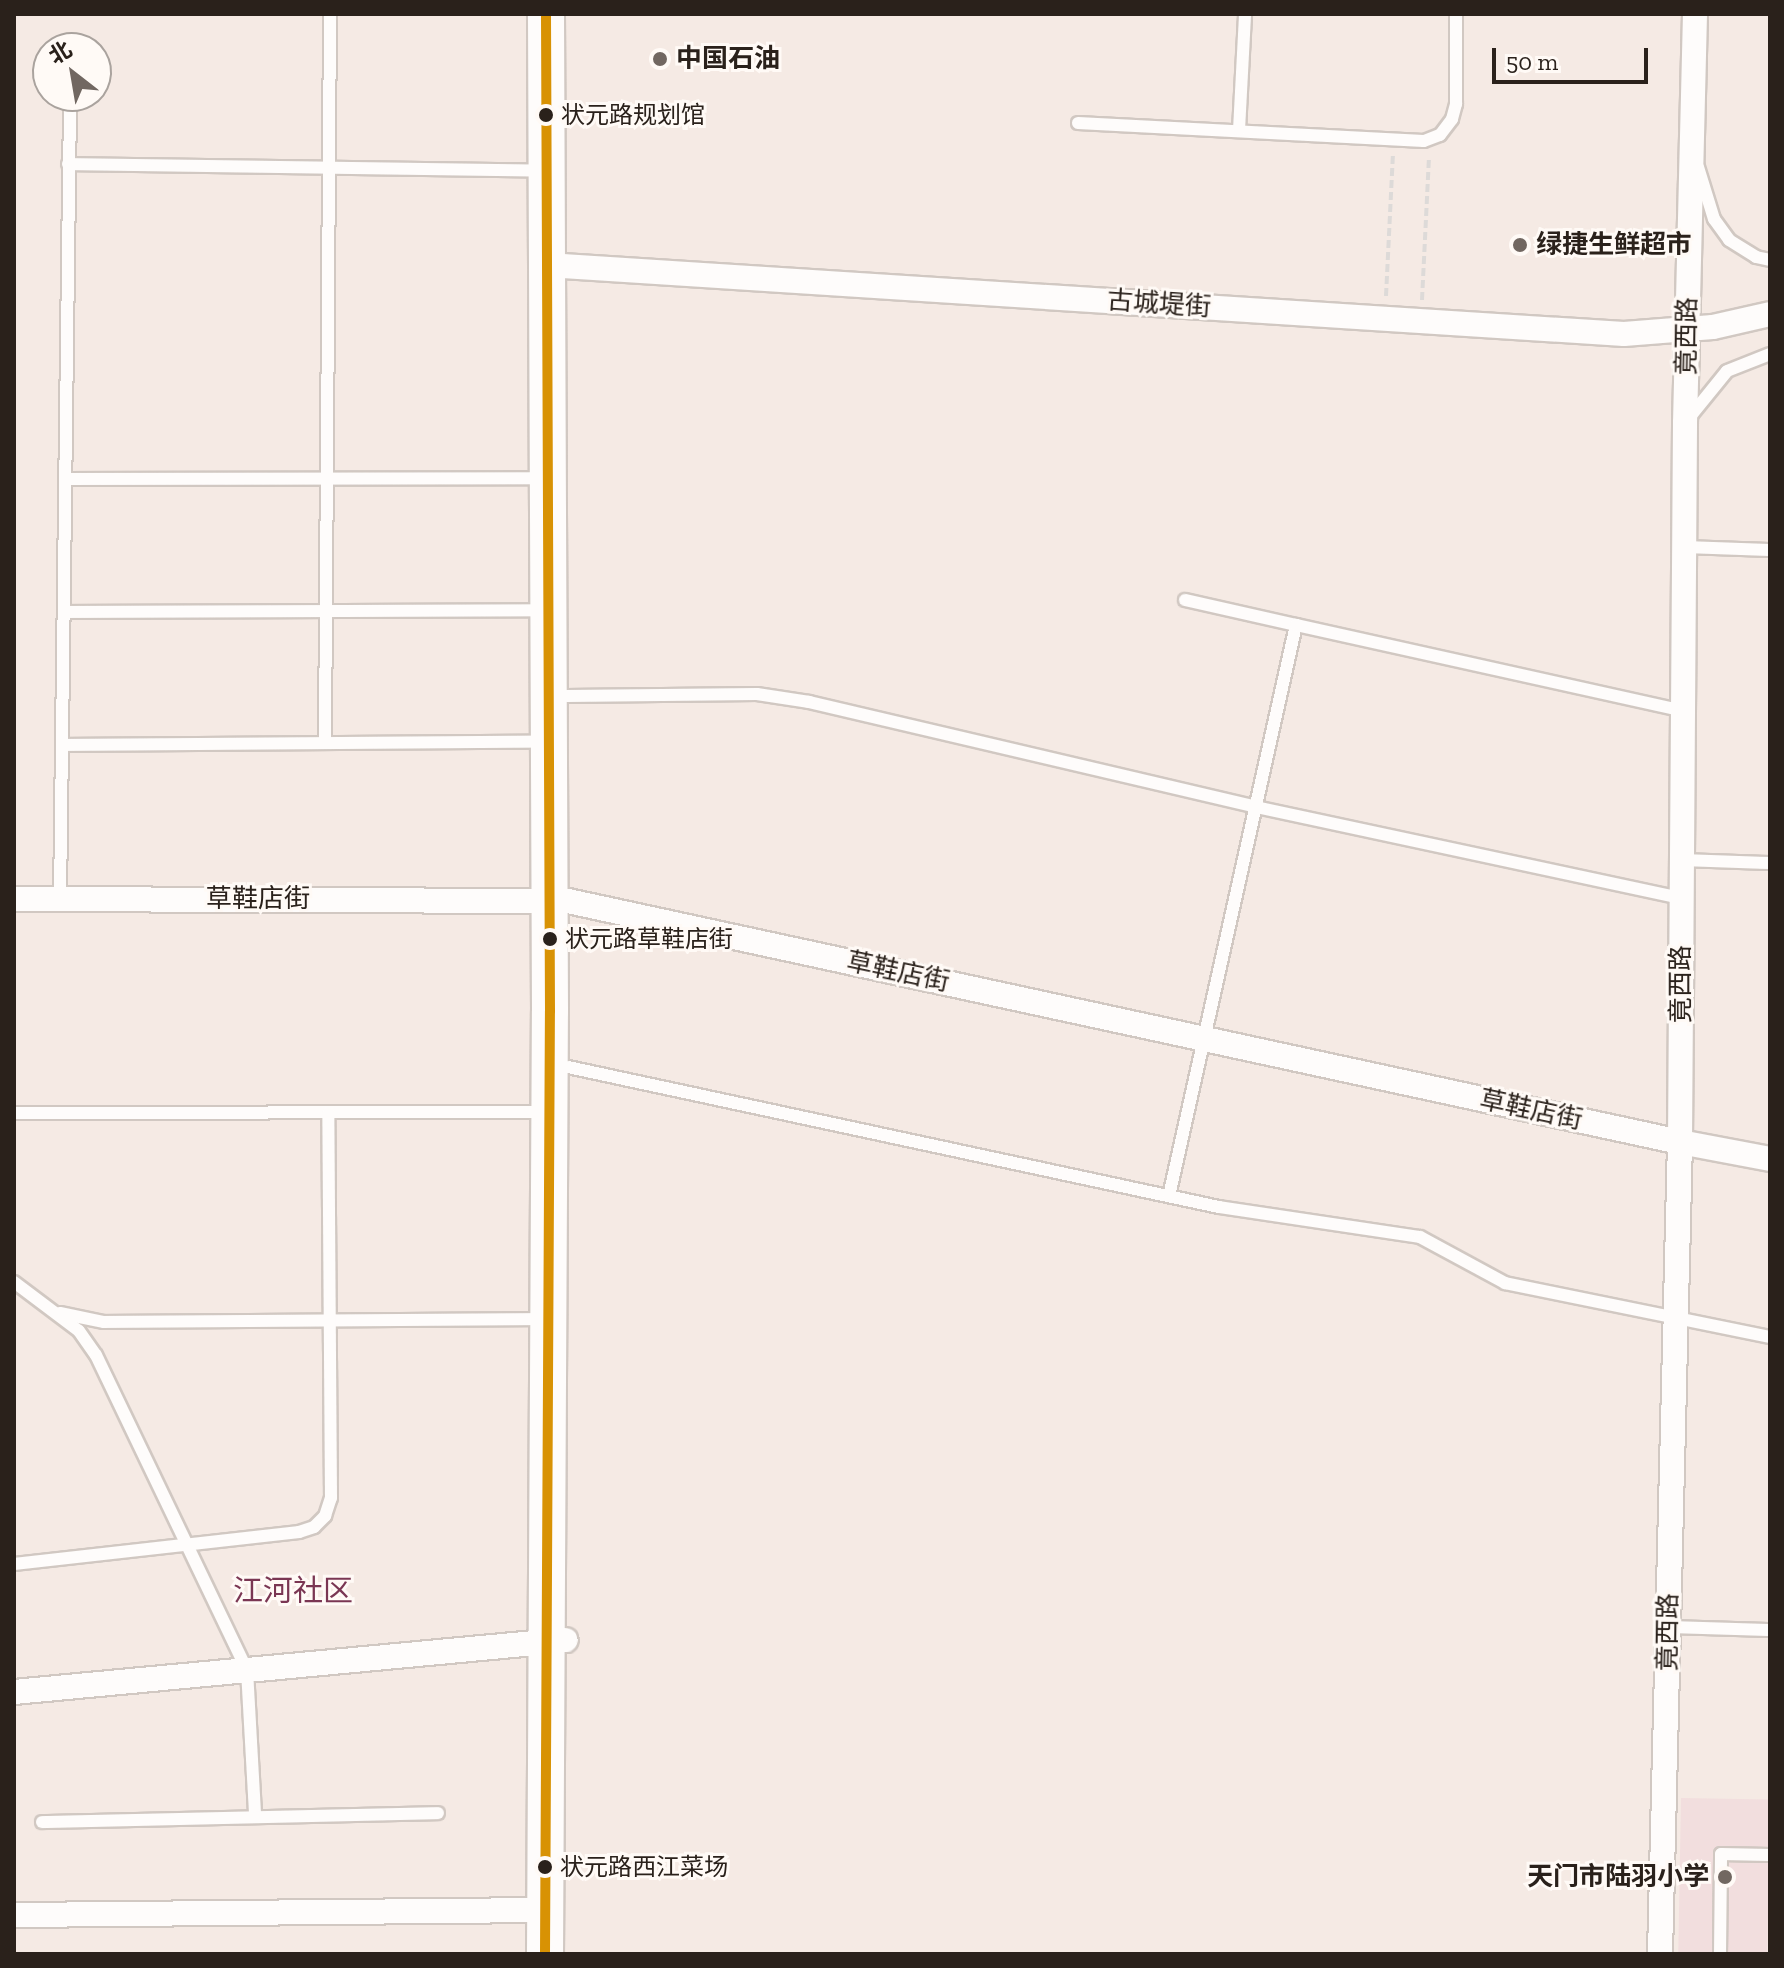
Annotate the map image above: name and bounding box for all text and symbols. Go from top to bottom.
north arrow [32,32,112,112]
scale bar [1496,32,1652,82]
text: 北 [44,35,77,70]
place label: 中国石油 [676,43,780,75]
text: 50 m [1506,47,1558,76]
marker: 中国石油 [651,50,669,68]
place label: 状元路规划馆 [561,101,705,129]
marker: 状元路规划馆 [538,107,554,123]
place label: 绿捷生鲜超市 [1536,229,1692,261]
marker: 绿捷生鲜超市 [1511,236,1529,254]
street label: 古城堤街 [1106,285,1212,323]
street label: 竟西路 [1671,297,1703,375]
street label: 草鞋店街 [206,883,310,915]
place label: 状元路草鞋店街 [565,925,733,953]
marker: 状元路草鞋店街 [542,931,558,947]
street label: 竟西路 [1665,945,1697,1023]
street label: 草鞋店街 [844,946,952,998]
street label: 草鞋店街 [1477,1084,1585,1136]
district label: 江河社区 [233,1573,353,1609]
street label: 竟西路 [1652,1593,1684,1671]
place label: 状元路西江菜场 [560,1853,728,1881]
marker: 状元路西江菜场 [537,1859,553,1875]
place label: 天门市陆羽小学 [1527,1861,1709,1893]
marker: 天门市陆羽小学 [1716,1868,1734,1886]

